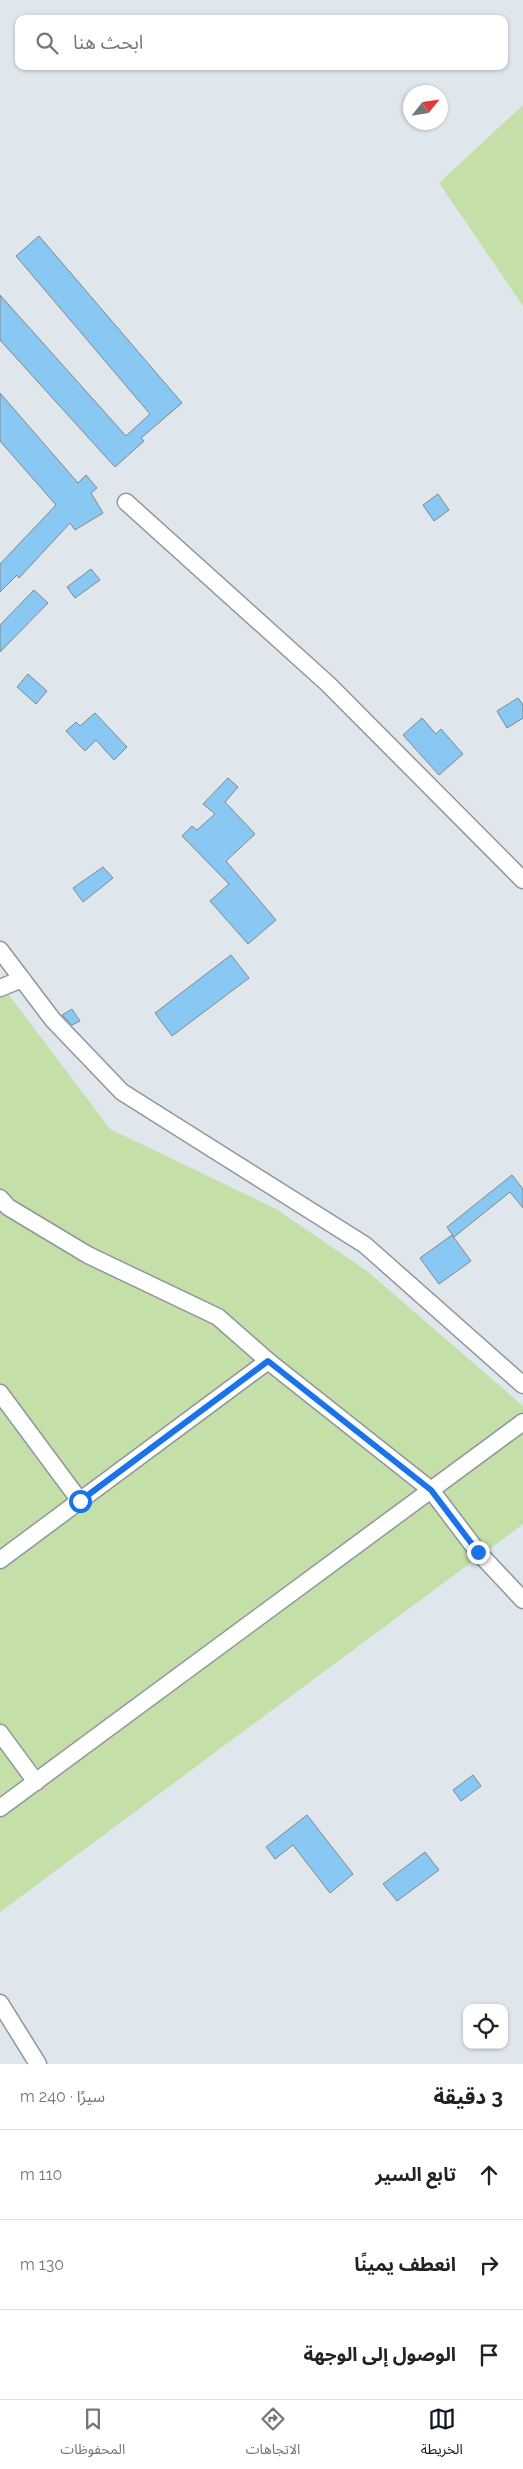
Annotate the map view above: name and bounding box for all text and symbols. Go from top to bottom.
search box [15,15,508,70]
icon: search [33,29,61,57]
text: ابحث هنا [73,31,143,53]
north arrow [403,85,448,130]
route start [69,1490,92,1513]
route end [467,1541,490,1564]
map controls [463,2004,508,2049]
button: locate [463,2004,508,2049]
text: 3 دقيقة [433,2084,503,2109]
text: سيرًا · 240 m [20,2087,105,2106]
icon: ahead [475,2161,503,2189]
text: تابع السير [375,2163,456,2185]
text: 110 m [20,2165,62,2184]
icon: right [475,2251,503,2279]
text: انعطف يمينًا [354,2253,456,2275]
text: 130 m [20,2255,64,2274]
icon: arrive [475,2341,503,2369]
text: الوصول إلى الوجهة [303,2343,456,2365]
tab: المحفوظات [60,2405,125,2464]
tab: الاتجاهات [246,2405,300,2464]
tab: الخريطة [421,2405,463,2464]

